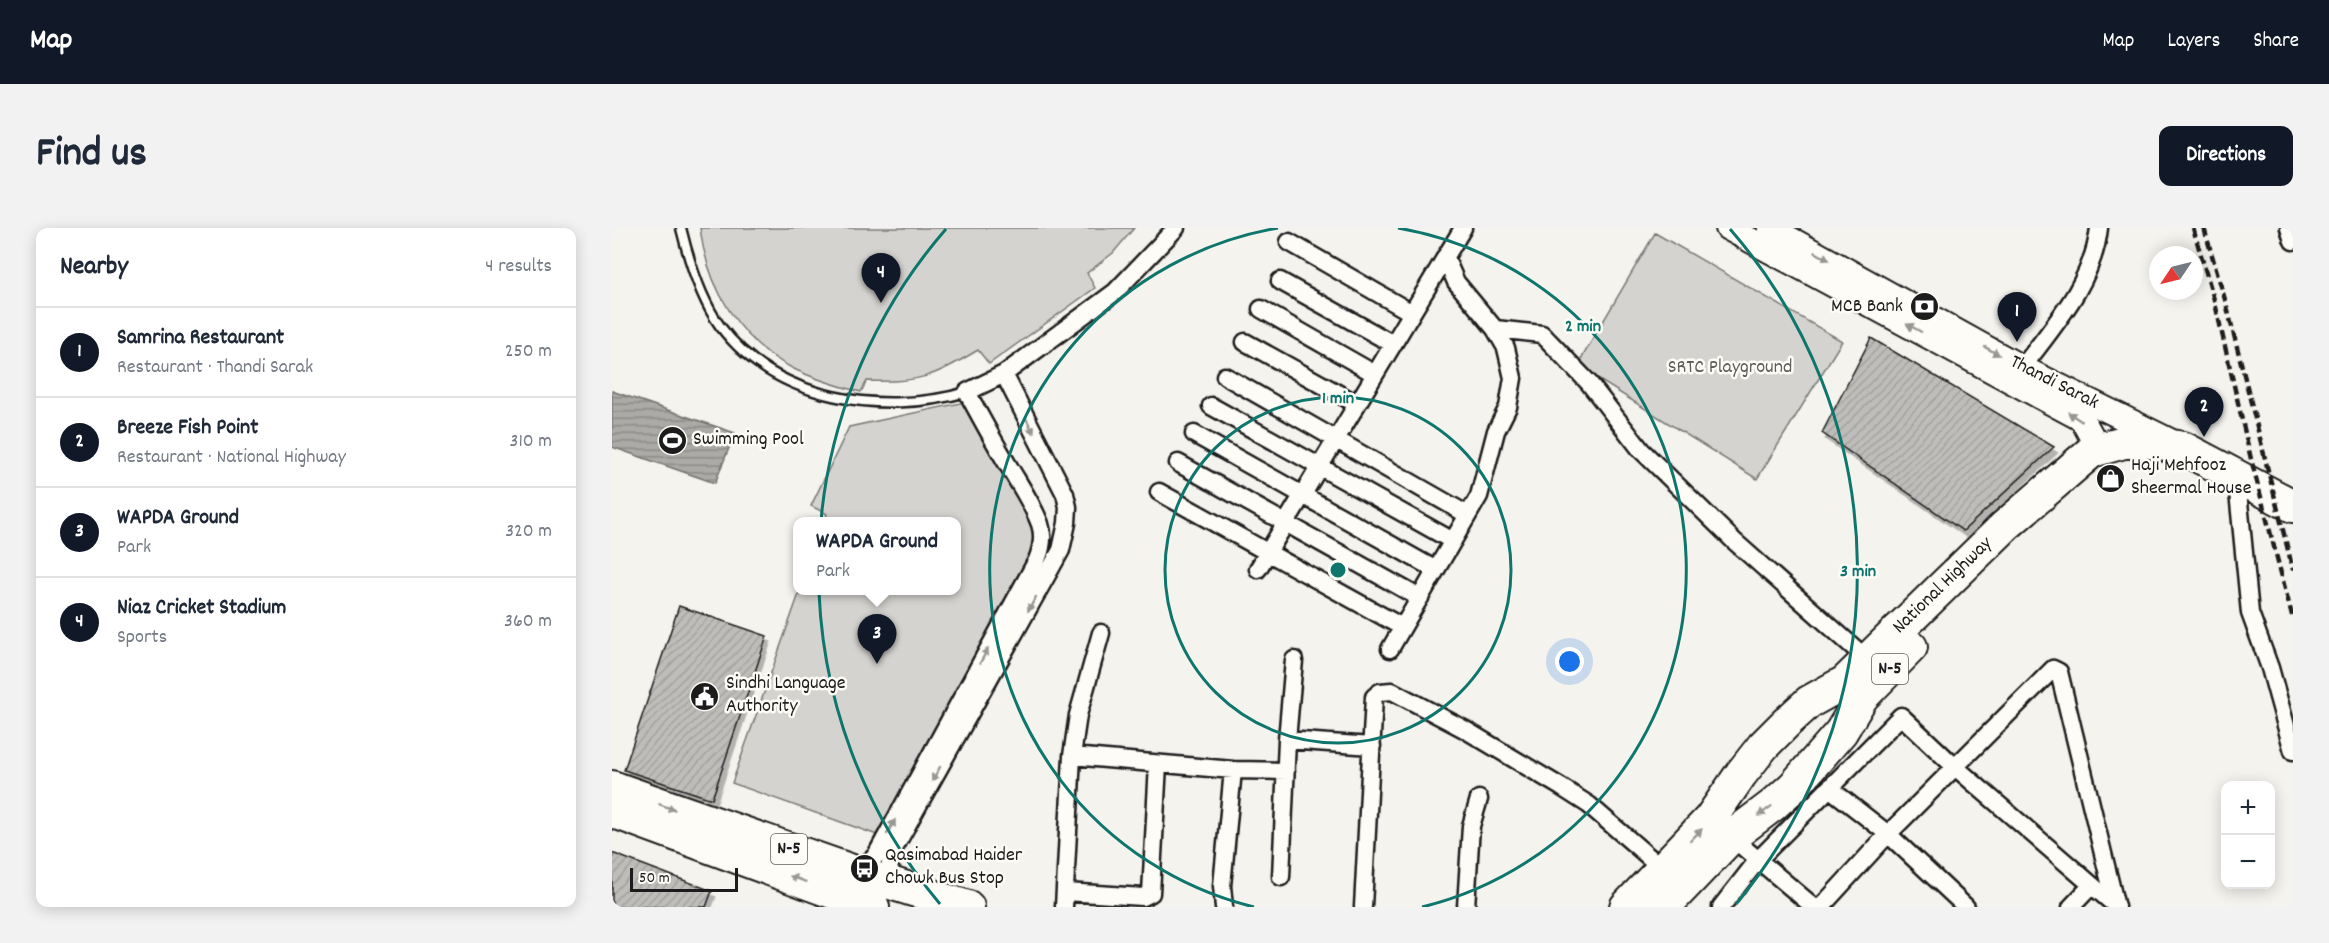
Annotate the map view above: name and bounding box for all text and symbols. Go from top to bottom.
text: Map [30,22,72,62]
text: Map [2103,27,2134,57]
text: Layers [2167,27,2220,57]
text: Share [2253,27,2299,57]
text: Find us [36,126,147,186]
button: Directions [2159,126,2293,186]
north arrow [2149,246,2203,300]
text: Nearby [60,249,128,286]
one-way arrow [1813,251,1830,261]
text: 4 results [485,253,552,281]
pin: 4 [862,254,900,303]
bank icon: MCB Bank [1908,291,1940,323]
pin: 1 [1998,292,2036,342]
place label: MCB Bank [1831,293,1903,321]
text: 2 min [1565,315,1601,340]
text: Samrina Restaurant [117,323,284,354]
one-way arrow [1905,323,1922,333]
text: 1 [77,338,82,366]
text: 250 m [505,338,552,366]
one-way arrow [1984,346,2001,356]
street label: Thandi Sarak [2005,349,2103,417]
text: Restaurant · Thandi Sarak [117,354,313,382]
park label: SRTC Playground [1668,354,1792,382]
text: 1 min [1322,387,1354,412]
pin: 2 [2184,388,2224,437]
one-way arrow [2067,411,2083,423]
text: Breeze Fish Point [117,413,258,444]
one-way arrow [1025,418,1035,435]
sports icon: Swimming Pool [656,424,688,456]
place label: Swimming Pool [693,426,804,454]
text: 2 [75,428,84,456]
text: 310 m [510,428,552,456]
text: Restaurant · National Highway [117,444,346,472]
place label: Haji Mehfooz Sheermal House [2131,452,2252,503]
shop icon: Haji Mehfooz Sheermal House [2094,462,2126,494]
text: WAPDA Ground [117,503,239,534]
popup [793,517,961,595]
text: 3 [75,518,84,546]
text: 320 m [505,518,552,546]
text: WAPDA Ground [816,527,938,558]
street label: National Highway [1887,530,2000,641]
text: Park [117,534,151,562]
text: Park [816,558,850,586]
centre of rings [1328,560,1348,580]
text: 3 min [1840,560,1876,585]
text: Niaz Cricket Stadium [117,593,286,624]
one-way arrow [1027,596,1037,613]
text: 4 [75,608,84,636]
text: 360 m [504,608,552,636]
pin: 3 [858,614,896,664]
text: Sports [117,624,167,652]
one-way arrow [979,647,989,664]
your location [1555,647,1584,676]
road number: N-5 [1872,654,1908,684]
place label: Sindhi Language Authority [726,670,846,721]
public building icon: Sindhi Language Authority [689,680,721,712]
one-way arrow [931,766,942,782]
map controls [2221,781,2275,889]
button: + [2221,781,2275,835]
one-way arrow [658,802,676,812]
one-way arrow [1758,805,1773,817]
one-way arrow [886,819,896,836]
one-way arrow [1688,828,1702,842]
road number: N-5 [771,834,807,864]
button: − [2221,835,2275,889]
place label: Qasimabad Haider Chowk Bus Stop [885,842,1023,893]
bus stop icon: Qasimabad Haider Chowk Bus Stop [848,852,880,884]
scale bar [630,865,738,892]
text: 50 m [639,867,670,890]
one-way arrow [789,874,807,884]

